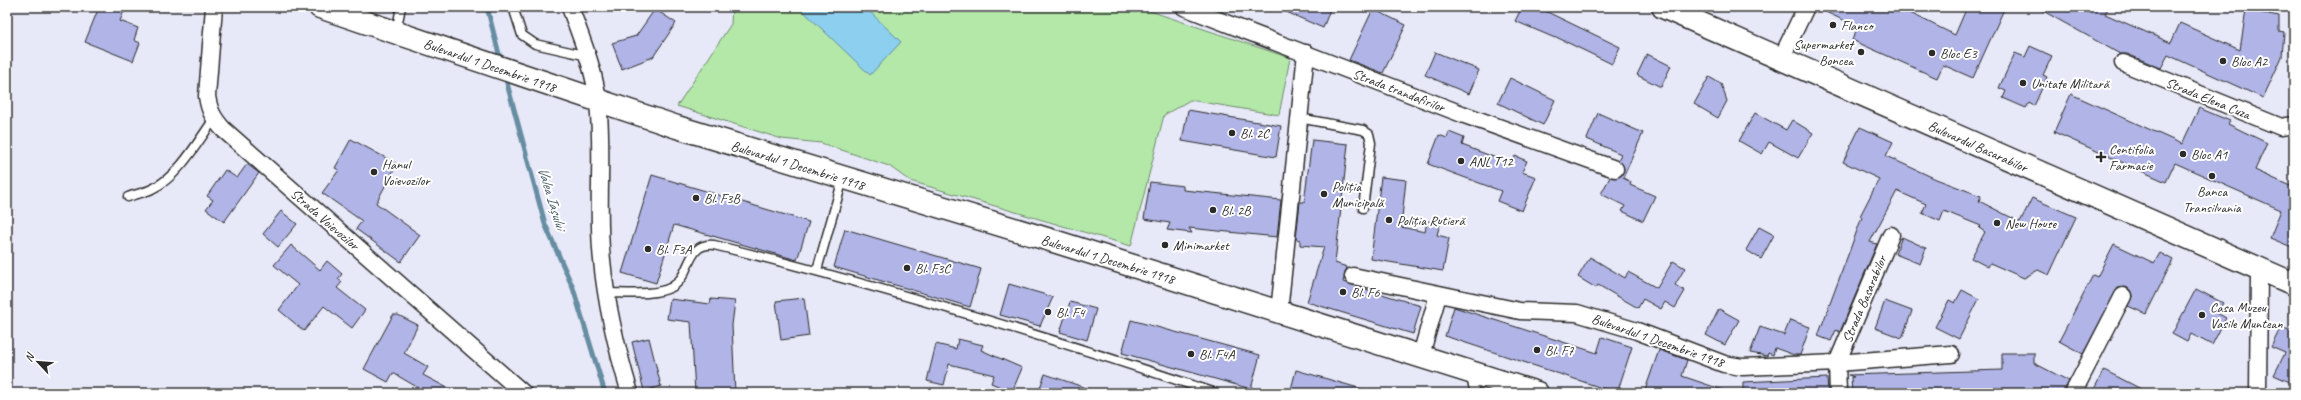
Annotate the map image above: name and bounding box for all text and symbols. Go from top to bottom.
place label: Flanco [1841,17,1875,34]
marker: Flanco [1828,20,1838,30]
street label: Bulevardul 1 Decembrie 1918 [422,35,560,97]
place label: Supermarket Boncea [1794,36,1855,69]
place label: Bloc E3 [1940,45,1978,62]
marker: Supermarket Boncea [1856,47,1866,57]
marker: Bloc E3 [1927,48,1937,58]
place label: Bloc A2 [2231,53,2269,70]
marker: Bloc A2 [2218,56,2228,66]
street label: Strada trandafirilor [1350,65,1449,117]
street label: Strada Elena Cuza [2163,74,2254,124]
place label: Unitate Militară [2031,75,2111,92]
marker: Unitate Militară [2018,78,2028,88]
street label: Bulevardul Basarabilor [1926,117,2032,177]
place label: Bl. 2C [1240,125,1270,142]
marker: Bl. 2C [1227,128,1237,138]
street label: Bulevardul 1 Decembrie 1918 [729,137,868,194]
place label: Centifolia Farmacie [2109,141,2155,174]
place label: Bloc A1 [2191,146,2228,163]
marker: Bloc A1 [2178,149,2188,159]
marker: Centifolia Farmacie [2096,152,2106,162]
place label: ANL T12 [1469,153,1514,170]
place label: Hanul Voievozilor [382,156,431,189]
marker: ANL T12 [1456,156,1466,166]
water label: Valea Iașului [533,165,571,236]
marker: Hanul Voievozilor [369,167,379,177]
marker: Banca Transilvania [2207,171,2217,181]
place label: Poliția Municipală [1332,178,1385,211]
place label: Banca Transilvania [2183,183,2242,216]
street label: Strada Voievozilor [287,185,364,255]
marker: Poliția Municipală [1319,189,1329,199]
place label: Bl. F3B [704,190,742,207]
marker: Bl. F3B [691,193,701,203]
place label: Bl. 2B [1221,202,1252,219]
marker: Bl. 2B [1208,205,1218,215]
place label: Poliția Rutieră [1397,212,1467,229]
marker: Poliția Rutieră [1384,215,1394,225]
place label: New House [2005,215,2057,232]
marker: New House [1992,218,2002,228]
street label: Bulevardul 1 Decembrie 1918 [1039,231,1178,288]
place label: Minimarket [1173,237,1230,254]
marker: Minimarket [1160,240,1170,250]
place label: Bl. F3A [656,241,693,258]
marker: Bl. F3A [643,244,653,254]
street label: Strada Basarabilor [1838,252,1891,345]
place label: Bl. F3C [915,260,952,277]
marker: Bl. F3C [902,263,912,273]
place label: Bl. F6 [1351,284,1380,301]
marker: Bl. F6 [1338,287,1348,297]
place label: Casa Muzeu Vasile Muntean [2210,299,2283,332]
place label: Bl. F4 [1056,304,1086,321]
marker: Bl. F4 [1043,307,1053,317]
street label: Bulevardul 1 Decembrie 1918 [1590,310,1728,372]
marker: Casa Muzeu Vasile Muntean [2197,310,2207,320]
north arrow [18,342,58,382]
place label: Bl. F7 [1545,342,1574,359]
marker: Bl. F7 [1532,345,1542,355]
place label: Bl. F4A [1199,346,1236,363]
marker: Bl. F4A [1186,349,1196,359]
text: N [21,350,38,364]

